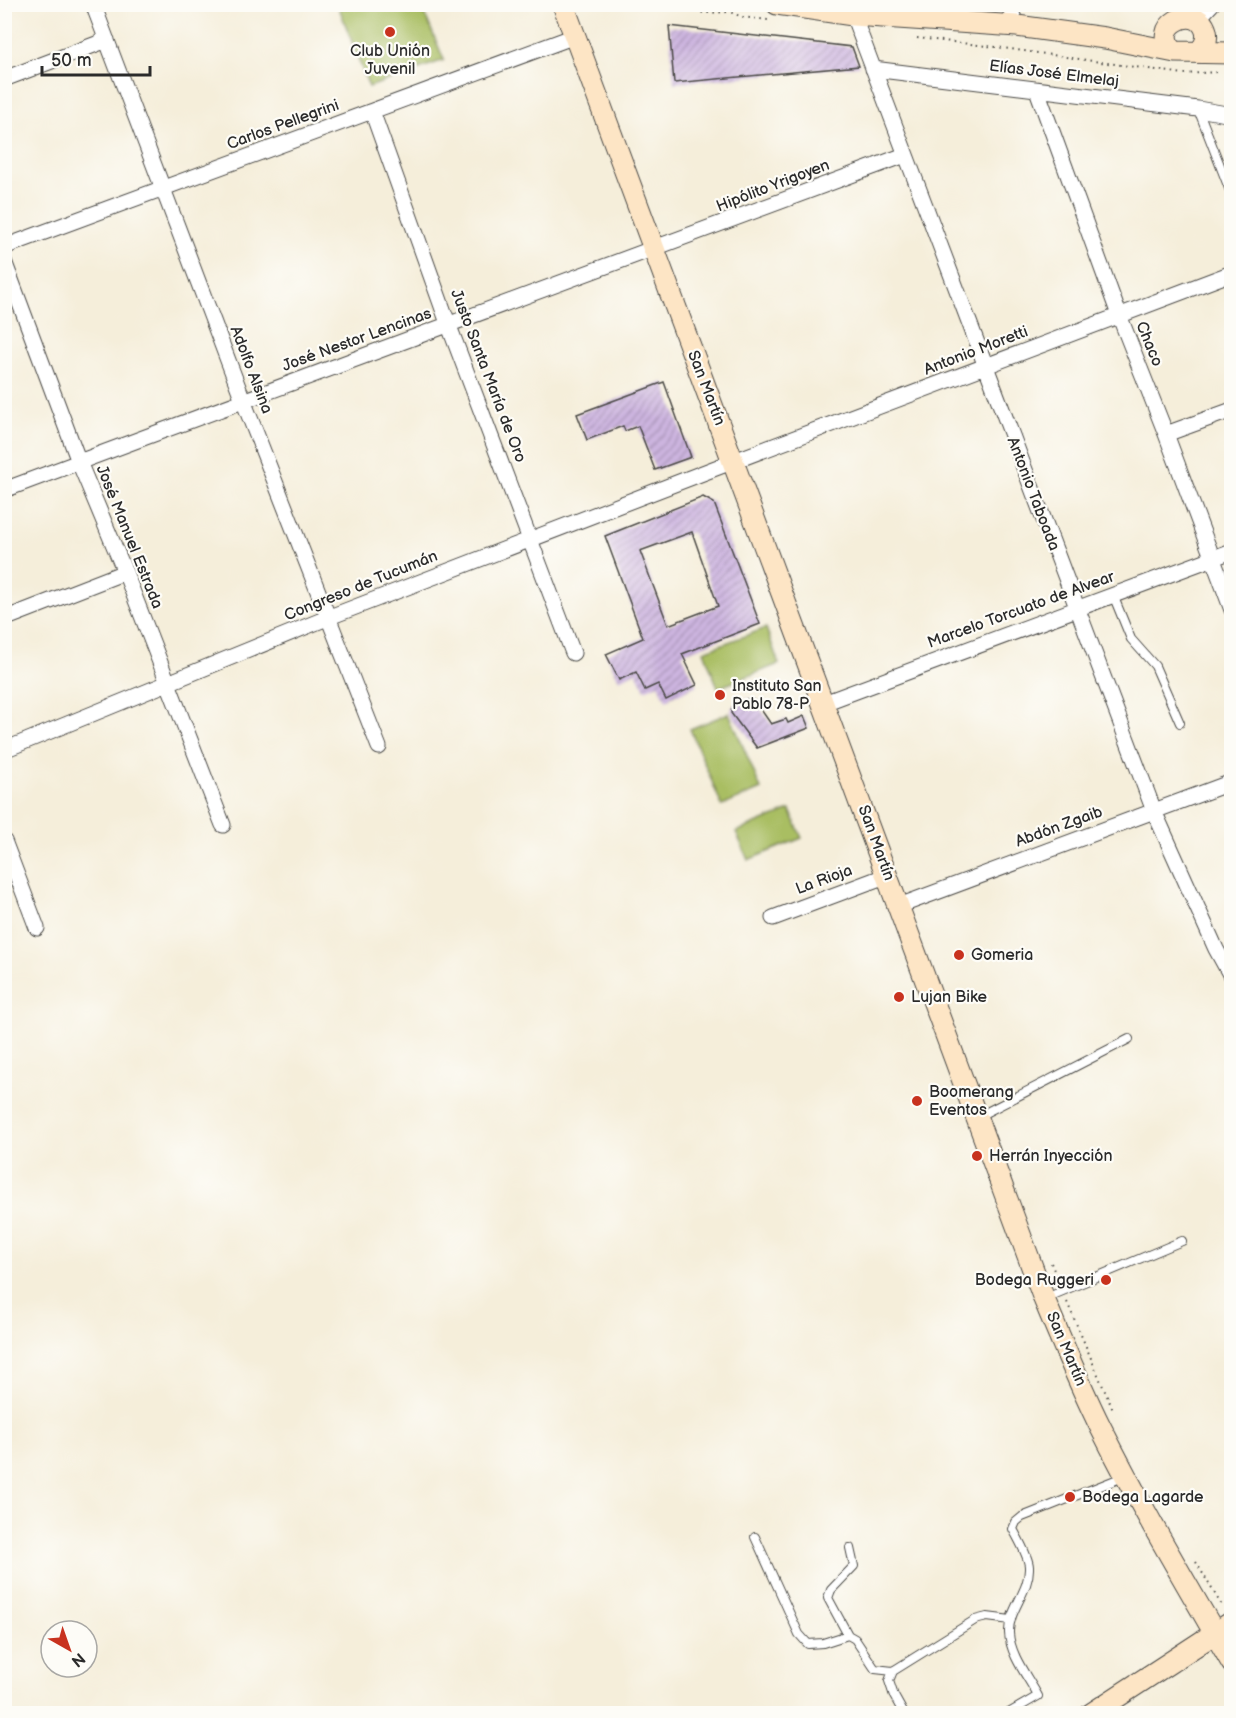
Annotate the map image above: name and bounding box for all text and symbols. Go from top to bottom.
marker: Club Unión Juvenil [383,25,397,39]
scale bar [42,39,150,77]
place label: Club Unión Juvenil [350,42,430,79]
text: 50 m [51,50,92,71]
street label: Elías José Elmelaj [988,57,1120,91]
street label: Carlos Pellegrini [224,96,342,154]
street label: Hipólito Yrigoyen [714,156,832,216]
street label: Justo Santa María de Oro [446,287,530,465]
street label: José Nestor Lencinas [280,304,434,376]
street label: Chaco [1131,319,1167,369]
street label: Antonio Moretti [921,322,1031,380]
street label: Adolfo Alsina [226,324,276,416]
street label: San Martín [683,348,729,428]
street label: Antonio Taboada [1003,434,1063,554]
street label: José Manuel Estrada [91,462,167,612]
street label: Congreso de Tucumán [282,547,440,625]
street label: Marcelo Torcuato de Alvear [925,567,1117,653]
place label: Instituto San Pablo 78-P [732,677,822,714]
marker: Instituto San Pablo 78-P [713,688,727,702]
street label: Abdón Zgaib [1013,802,1105,852]
street label: San Martín [854,803,898,883]
street label: La Rioja [793,861,855,899]
place label: Gomeria [971,946,1033,965]
marker: Gomeria [952,948,966,962]
place label: Lujan Bike [911,988,988,1007]
marker: Lujan Bike [892,990,906,1004]
place label: Boomerang Eventos [929,1083,1014,1120]
marker: Boomerang Eventos [910,1094,924,1108]
place label: Herrán Inyección [989,1147,1112,1166]
marker: Herrán Inyección [970,1149,984,1163]
place label: Bodega Ruggeri [975,1271,1094,1290]
marker: Bodega Ruggeri [1099,1273,1113,1287]
street label: San Martín [1042,1309,1090,1389]
place label: Bodega Lagarde [1082,1488,1204,1507]
marker: Bodega Lagarde [1063,1490,1077,1504]
north arrow [39,1619,99,1679]
text: N [67,1648,88,1670]

